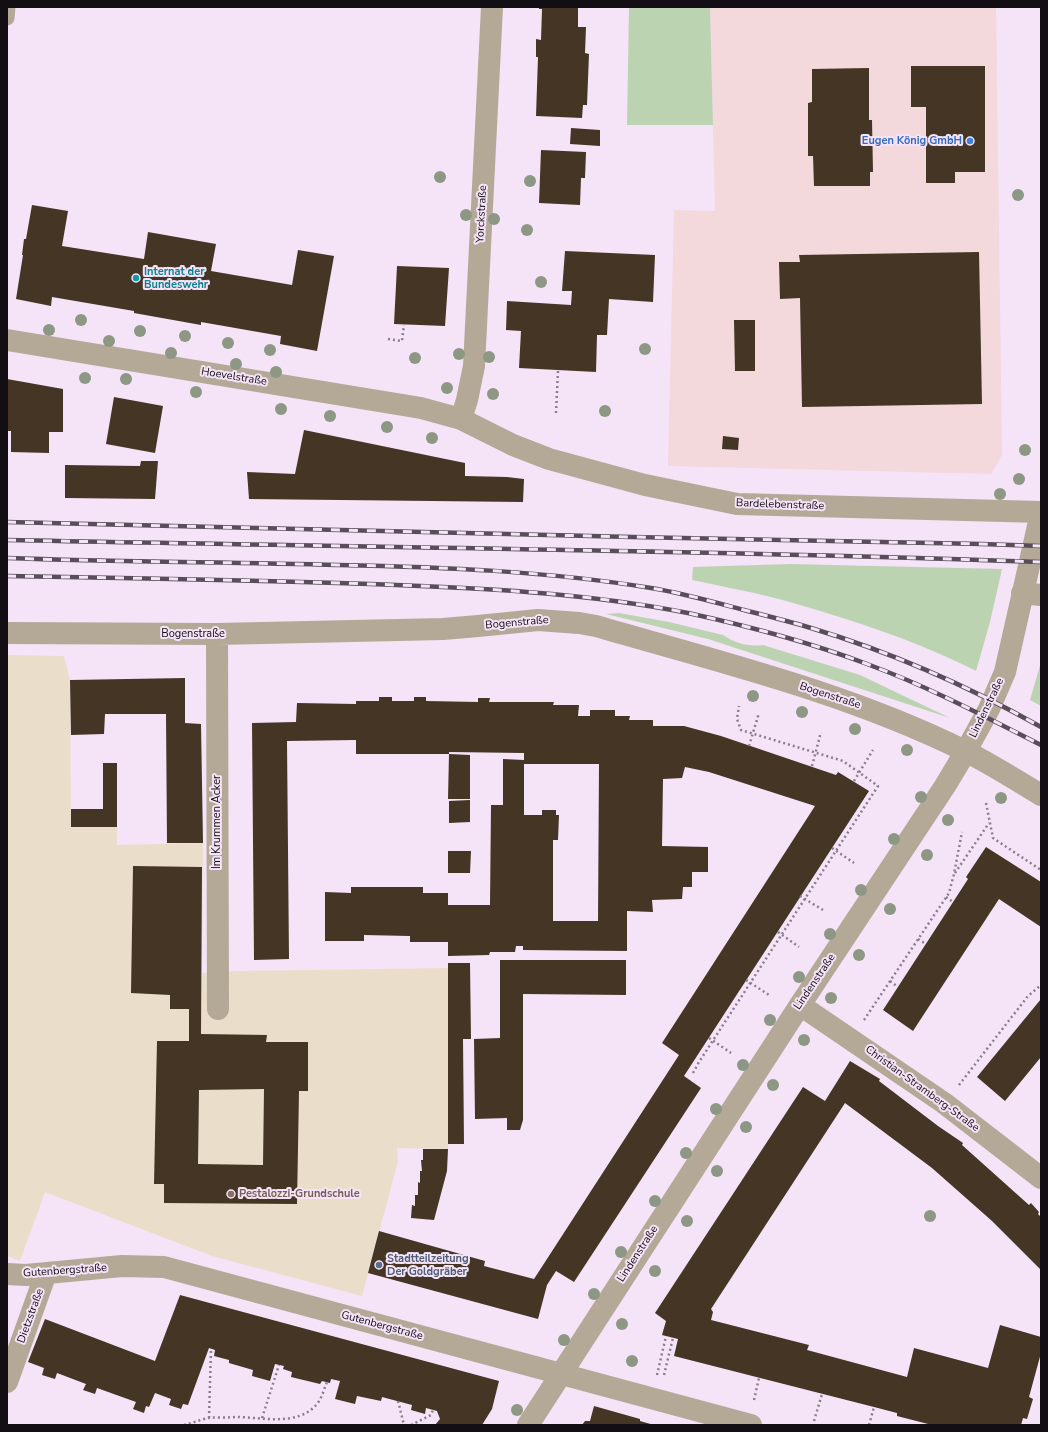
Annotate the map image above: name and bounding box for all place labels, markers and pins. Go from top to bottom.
place label: Eugen König GmbH [862,134,962,148]
marker: Eugen König GmbH [965,136,975,146]
place label: Internat der Bundeswehr [144,265,208,291]
marker: Internat der Bundeswehr [131,273,141,283]
place label: Pestalozzi-Grundschule [239,1187,360,1201]
marker: Pestalozzi-Grundschule [226,1189,236,1199]
place label: Stadtteilzeitung Der Goldgräber [387,1252,469,1278]
marker: Stadtteilzeitung Der Goldgräber [374,1260,384,1270]

